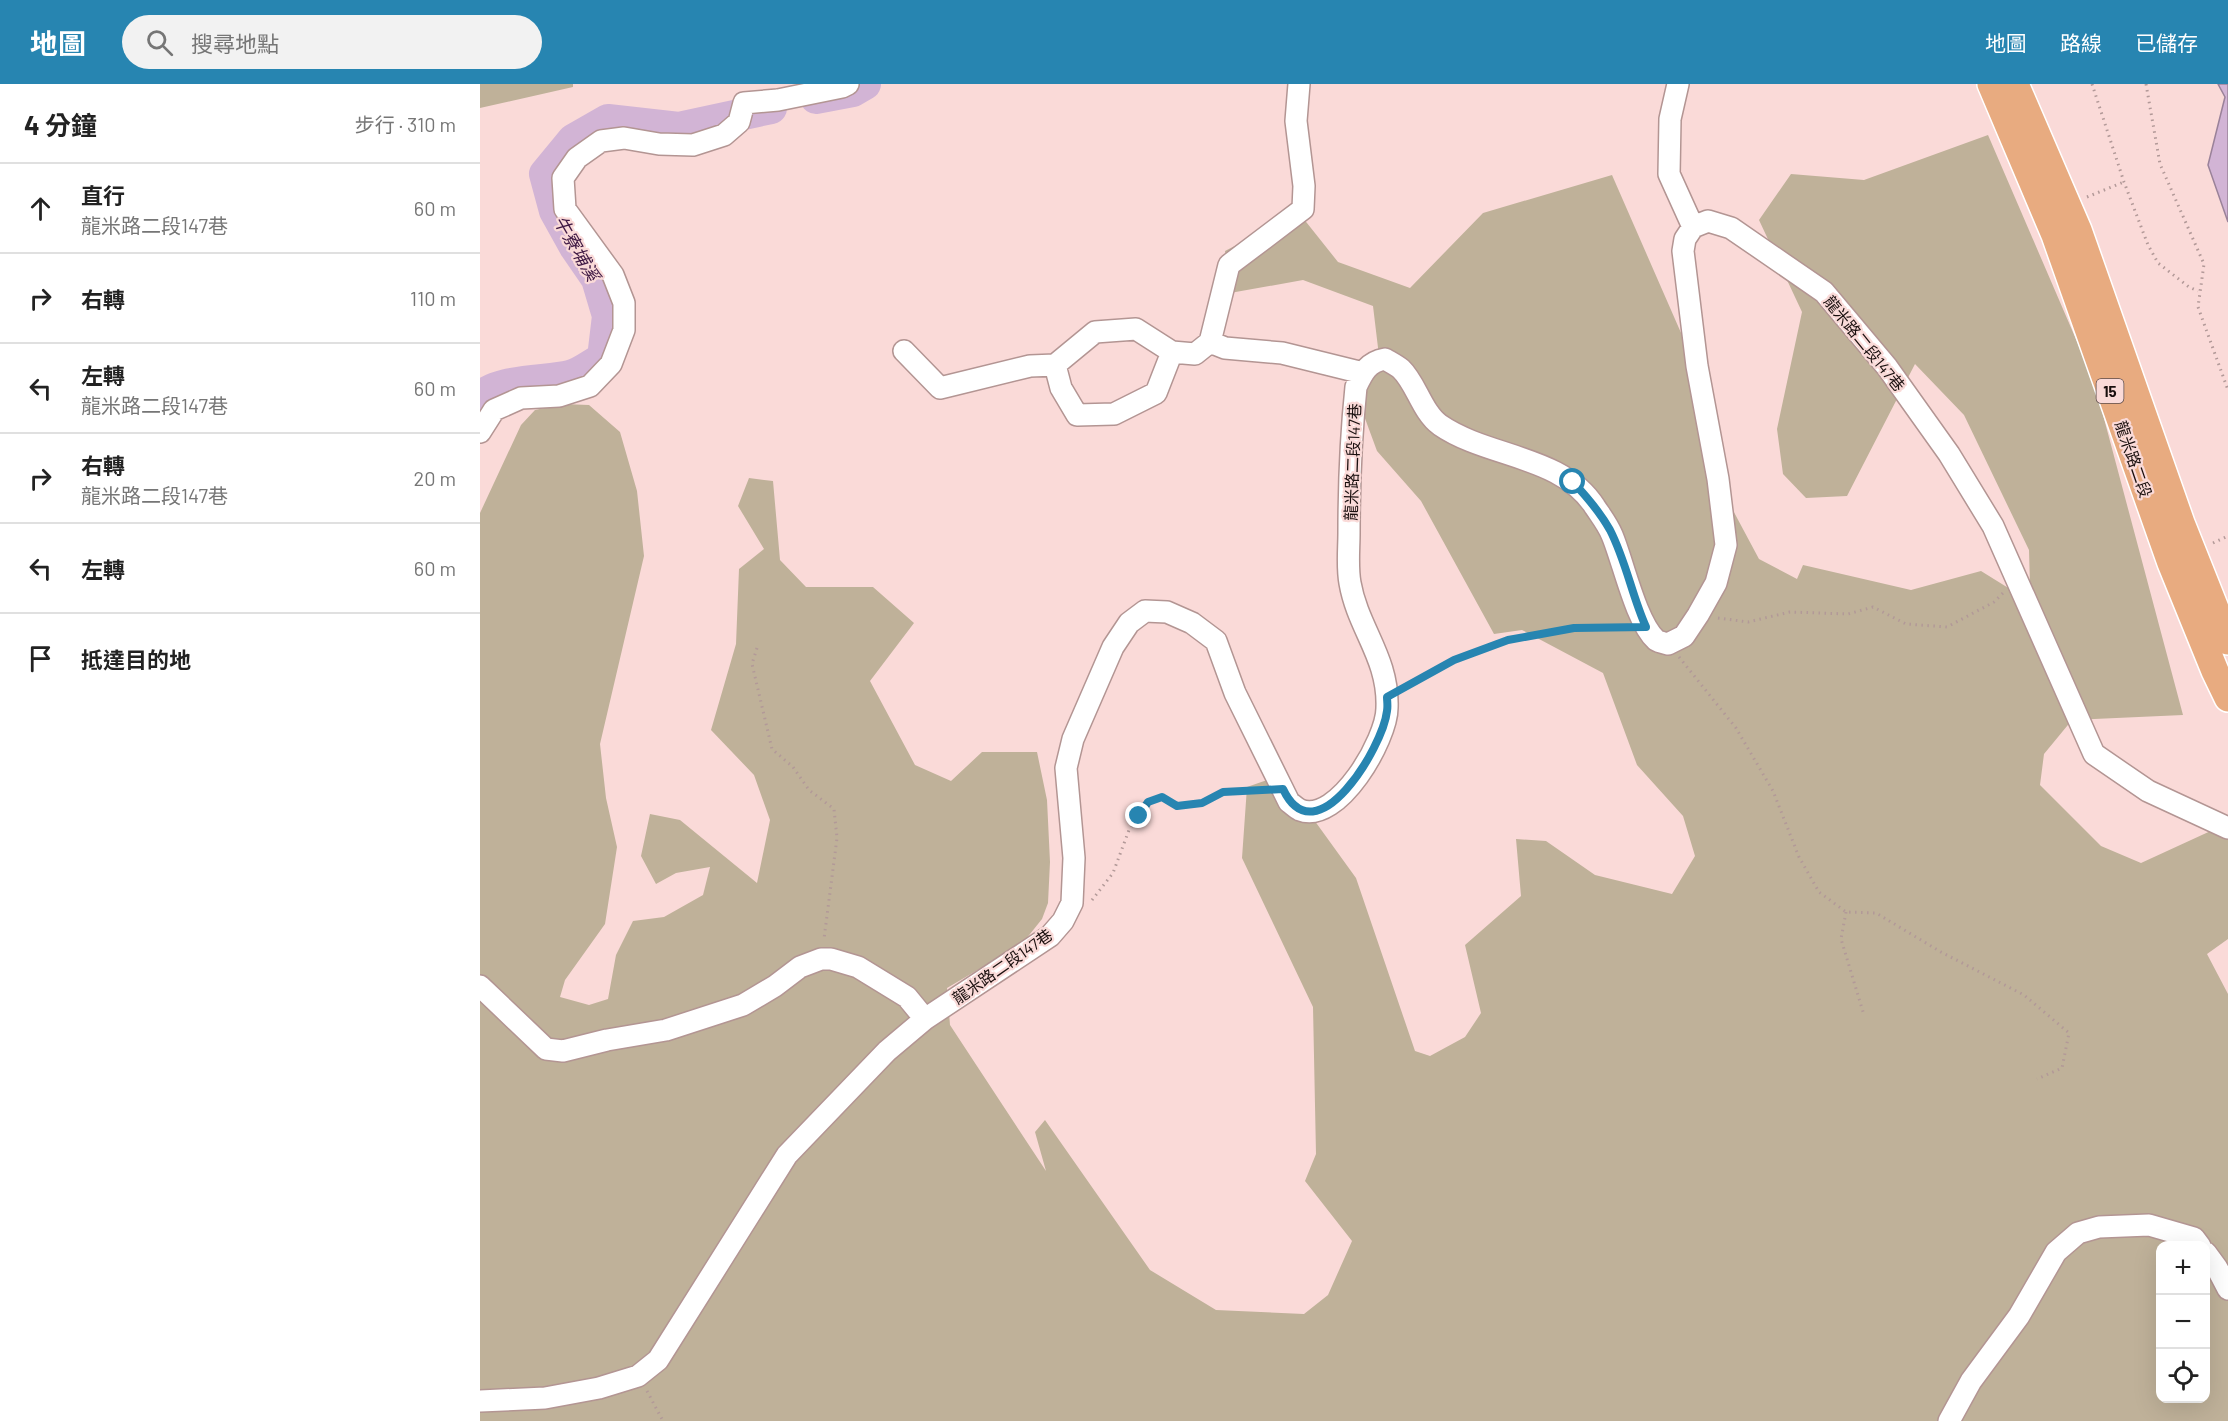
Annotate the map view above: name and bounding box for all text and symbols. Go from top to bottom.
search box [122,15,542,69]
text: 地圖 [30,26,86,60]
icon: search [143,26,176,59]
text: 搜尋地點 [191,30,279,56]
text: 地圖 [1985,30,2027,55]
text: 路線 [2060,30,2102,55]
text: 已儲存 [2135,30,2198,55]
text: 4 分鐘 [24,109,97,140]
text: 步行 · 310 m [355,112,456,136]
text: 直行 [81,182,125,208]
icon: ahead [24,192,57,225]
text: 60 m [414,196,456,220]
water label: 牛寮埔溪 [549,211,606,287]
text: 龍米路二段147巷 [81,213,228,237]
icon: right [24,282,57,315]
text: 右轉 [81,286,125,312]
text: 110 m [410,286,456,310]
street label: 龍米路二段147巷 [1821,291,1909,395]
text: 左轉 [81,362,125,388]
icon: left [24,372,57,405]
text: 60 m [414,376,456,400]
road number: 15 [2096,379,2124,403]
text: 龍米路二段147巷 [81,393,228,417]
street label: 龍米路二段147巷 [1340,403,1364,521]
street label: 龍米路二段 [2112,418,2156,500]
text: 右轉 [81,452,125,478]
icon: right [24,462,57,495]
text: 20 m [413,466,456,490]
route start [1559,468,1585,494]
text: 龍米路二段147巷 [81,483,228,507]
icon: left [24,552,57,585]
text: 左轉 [81,556,125,582]
text: 60 m [414,556,456,580]
icon: arrive [24,642,57,675]
text: 抵達目的地 [81,646,191,672]
route end [1125,802,1151,828]
street label: 龍米路二段147巷 [948,925,1056,1007]
map controls [2156,1241,2210,1403]
button: + [2156,1241,2210,1295]
button: − [2156,1295,2210,1349]
button: locate [2156,1349,2210,1403]

